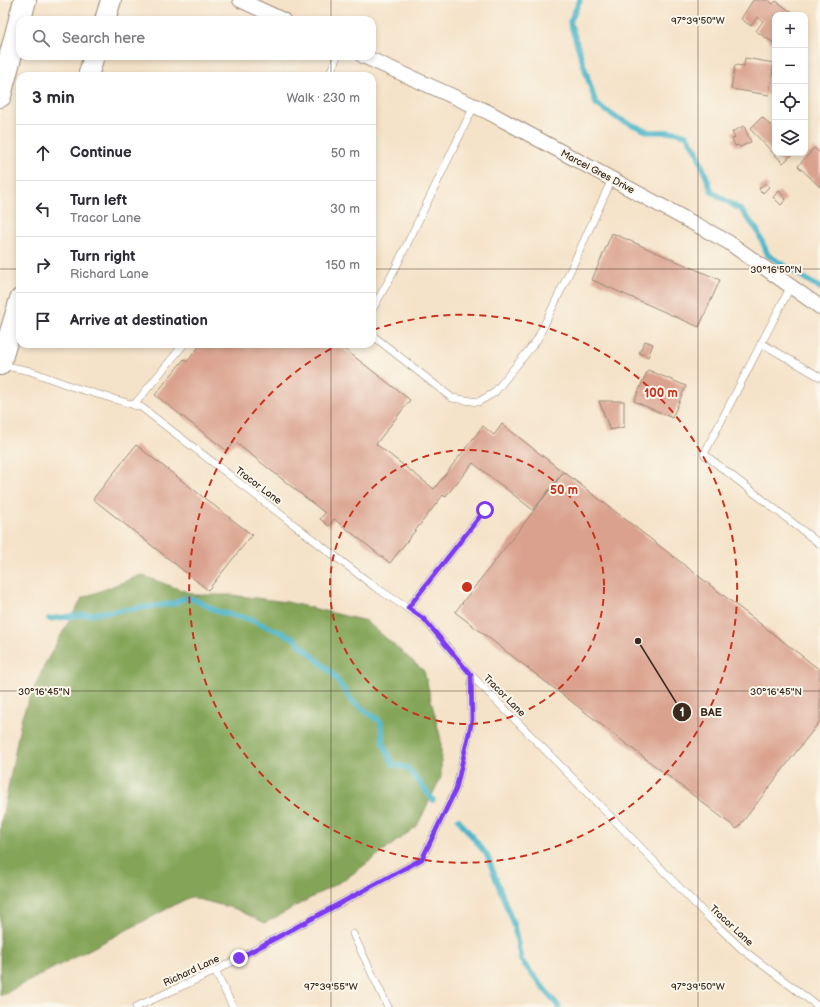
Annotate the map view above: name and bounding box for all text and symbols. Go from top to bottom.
map controls [772,12,808,156]
button: + [772,12,808,48]
text: 97°39'50"W [671,15,725,27]
search box [16,16,376,60]
icon: search [30,27,52,49]
text: Search here [62,29,145,48]
button: − [772,48,808,84]
button: locate [772,84,808,120]
text: 3 min [32,88,75,108]
text: Walk · 230 m [286,90,360,106]
button: layers [772,120,808,156]
icon: ahead [32,142,54,164]
text: Continue [70,143,132,162]
text: 50 m [331,145,360,161]
street label: Marcel Gres Drive [559,147,637,196]
text: Turn left [70,191,127,210]
icon: left [32,198,54,220]
text: 30 m [330,201,360,217]
text: Tracor Lane [70,210,141,226]
text: Turn right [70,247,135,266]
icon: right [32,254,54,276]
text: 150 m [326,257,360,273]
text: 30°16'50"N [750,264,802,276]
text: Richard Lane [70,266,149,282]
icon: arrive [32,310,54,332]
text: Arrive at destination [70,311,208,330]
text: 100 m [644,386,678,401]
street label: Tracor Lane [233,465,284,507]
text: 50 m [550,483,578,498]
route start [476,501,494,519]
centre of rings [460,580,474,594]
street label: Tracor Lane [481,672,528,719]
text: 30°16'45"N [18,686,70,698]
text: 30°16'45"N [750,686,802,698]
callout: BAE [672,700,730,723]
text: 1 [679,705,685,720]
text: BAE [700,706,722,719]
street label: Tracor Lane [707,903,755,949]
route end [230,949,248,967]
street label: Richard Lane [161,953,221,989]
text: 97°39'55"W [304,981,358,993]
text: 97°39'50"W [671,981,725,993]

